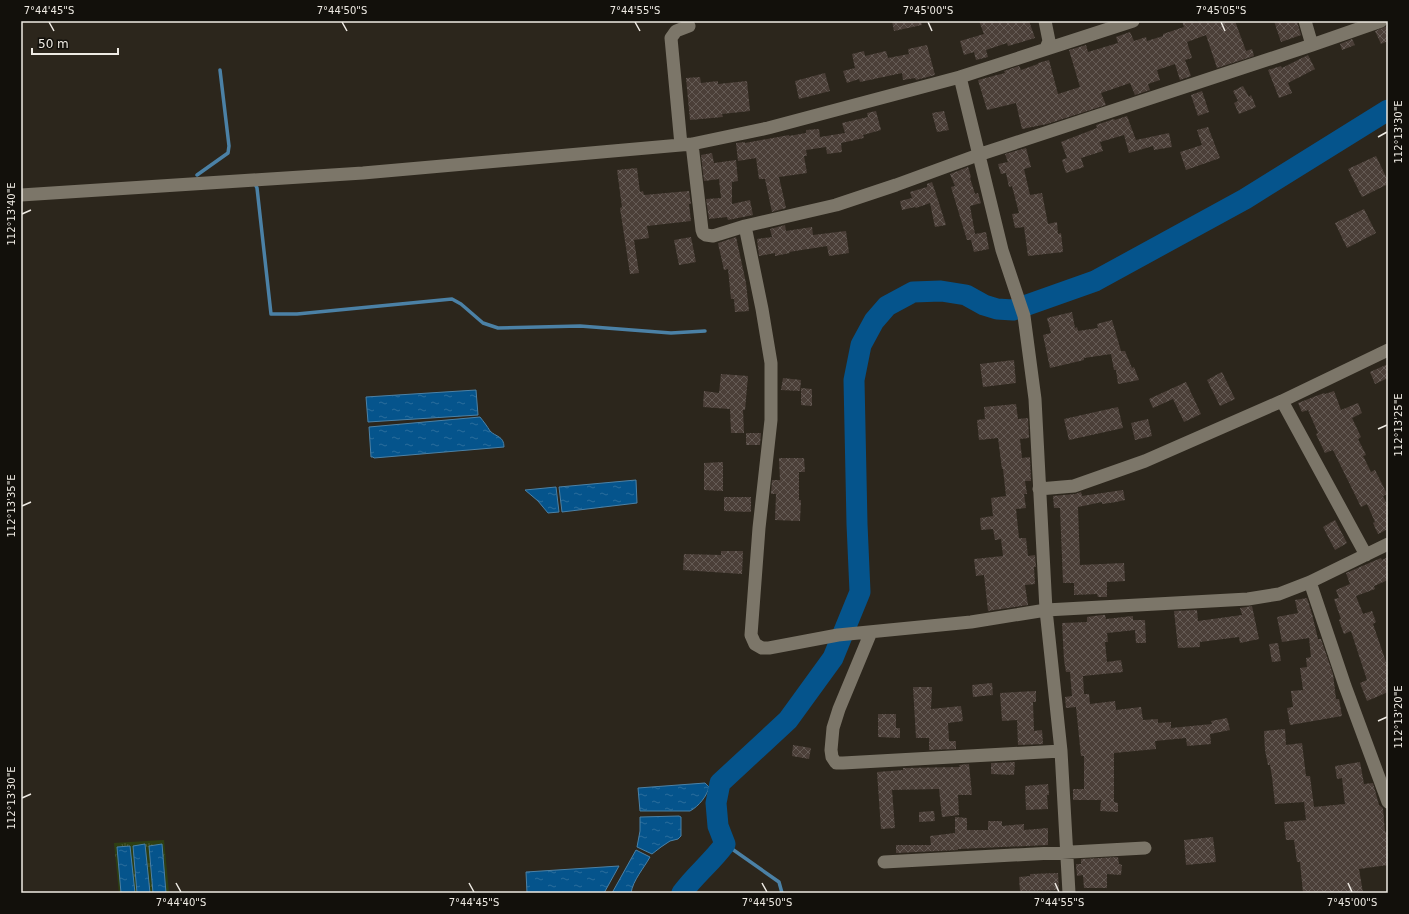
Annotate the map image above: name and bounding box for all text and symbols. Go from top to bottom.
text: 7°44'45"S [24,5,74,16]
text: 7°44'50"S [317,5,367,16]
text: 7°44'55"S [610,5,660,16]
text: 7°45'00"S [903,5,953,16]
text: 7°45'05"S [1196,5,1246,16]
scale bar [32,30,118,56]
text: 50 m [38,37,69,51]
text: 112°13'30"E [1393,100,1404,164]
text: 112°13'40"E [6,182,17,246]
text: 112°13'25"E [1393,393,1404,457]
text: 112°13'35"E [6,474,17,538]
text: 112°13'20"E [1393,685,1404,749]
text: 112°13'30"E [6,766,17,830]
text: 7°44'40"S [156,897,206,908]
text: 7°44'45"S [449,897,499,908]
text: 7°44'50"S [742,897,792,908]
text: 7°44'55"S [1034,897,1084,908]
text: 7°45'00"S [1327,897,1377,908]

